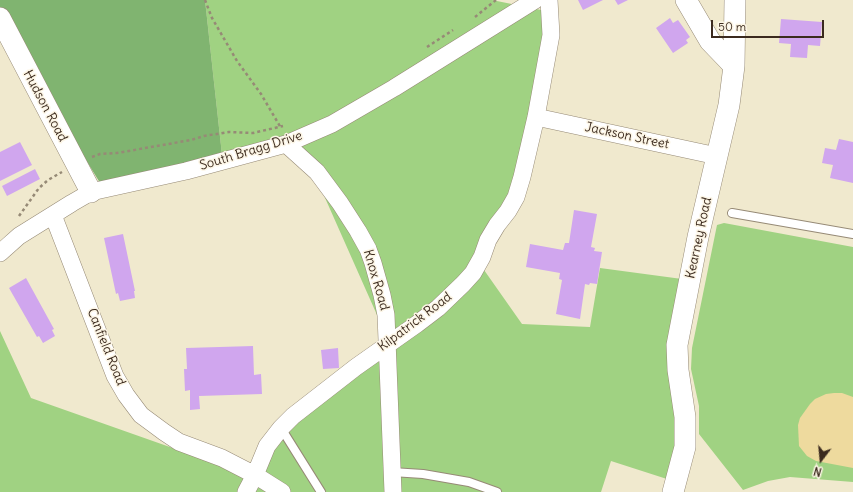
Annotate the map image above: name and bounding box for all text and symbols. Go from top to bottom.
scale bar [713,12,826,38]
text: 50 m [718,19,746,34]
street label: Hudson Road [20,68,70,144]
street label: Jackson Street [583,119,671,153]
street label: South Bragg Drive [198,128,304,174]
street label: Kearney Road [683,196,715,280]
street label: Knox Road [360,248,392,312]
street label: Kilpatrick Road [375,289,455,355]
street label: Canfield Road [83,306,129,388]
north arrow [801,440,841,480]
text: N [812,464,823,479]

